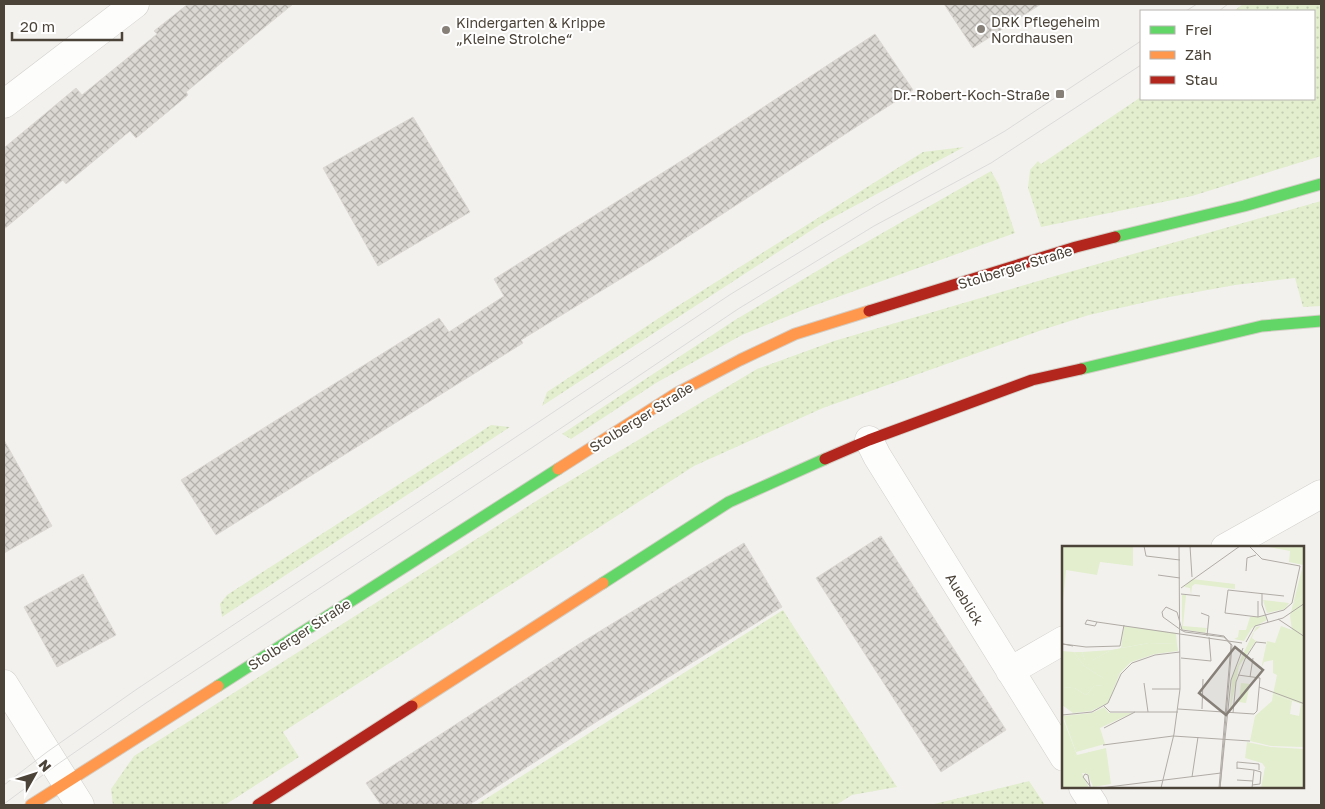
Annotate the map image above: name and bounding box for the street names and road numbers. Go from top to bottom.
street label: Stolberger Straße [956,242,1074,292]
street label: Stolberger Straße [586,378,696,456]
street label: Aueblick [942,570,988,628]
street label: Stolberger Straße [245,595,353,673]

